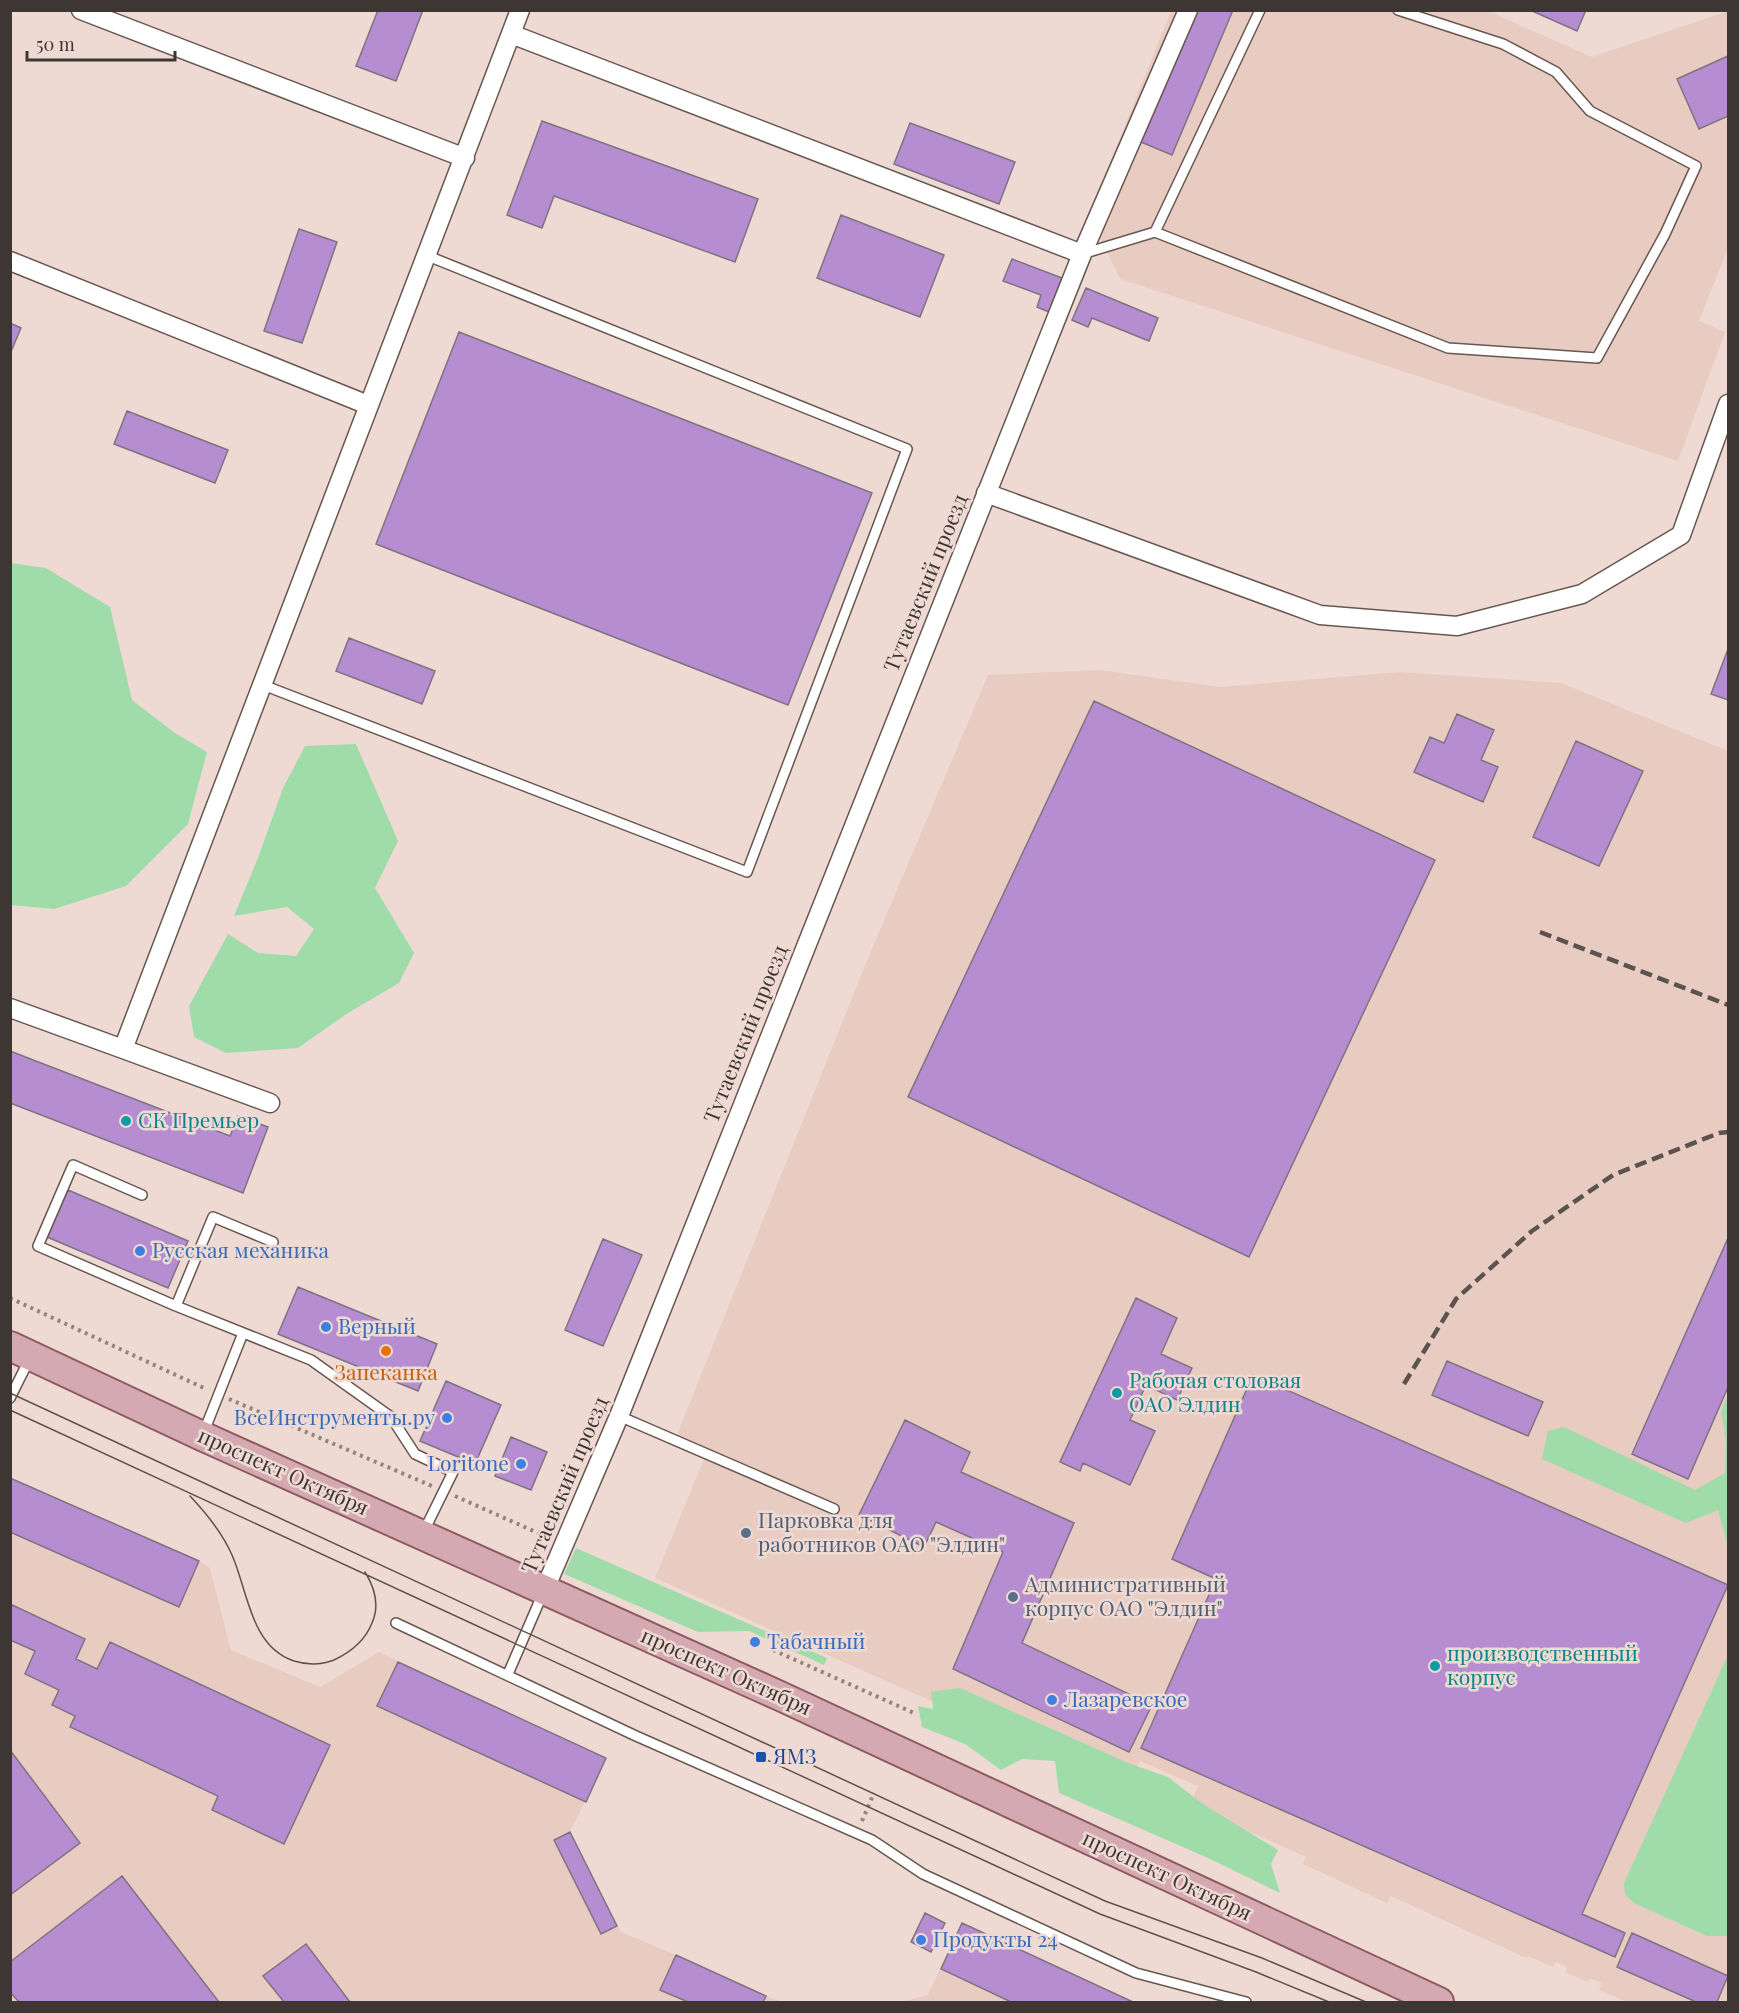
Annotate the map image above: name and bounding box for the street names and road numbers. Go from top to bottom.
street label: Тутаевский проезд [876,489,973,675]
street label: Тутаевский проезд [696,940,793,1126]
street label: Тутаевский проезд [513,1392,613,1577]
street label: проспект Октября [194,1420,373,1520]
street label: проспект Октября [637,1620,816,1720]
street label: проспект Октября [1079,1823,1257,1926]

